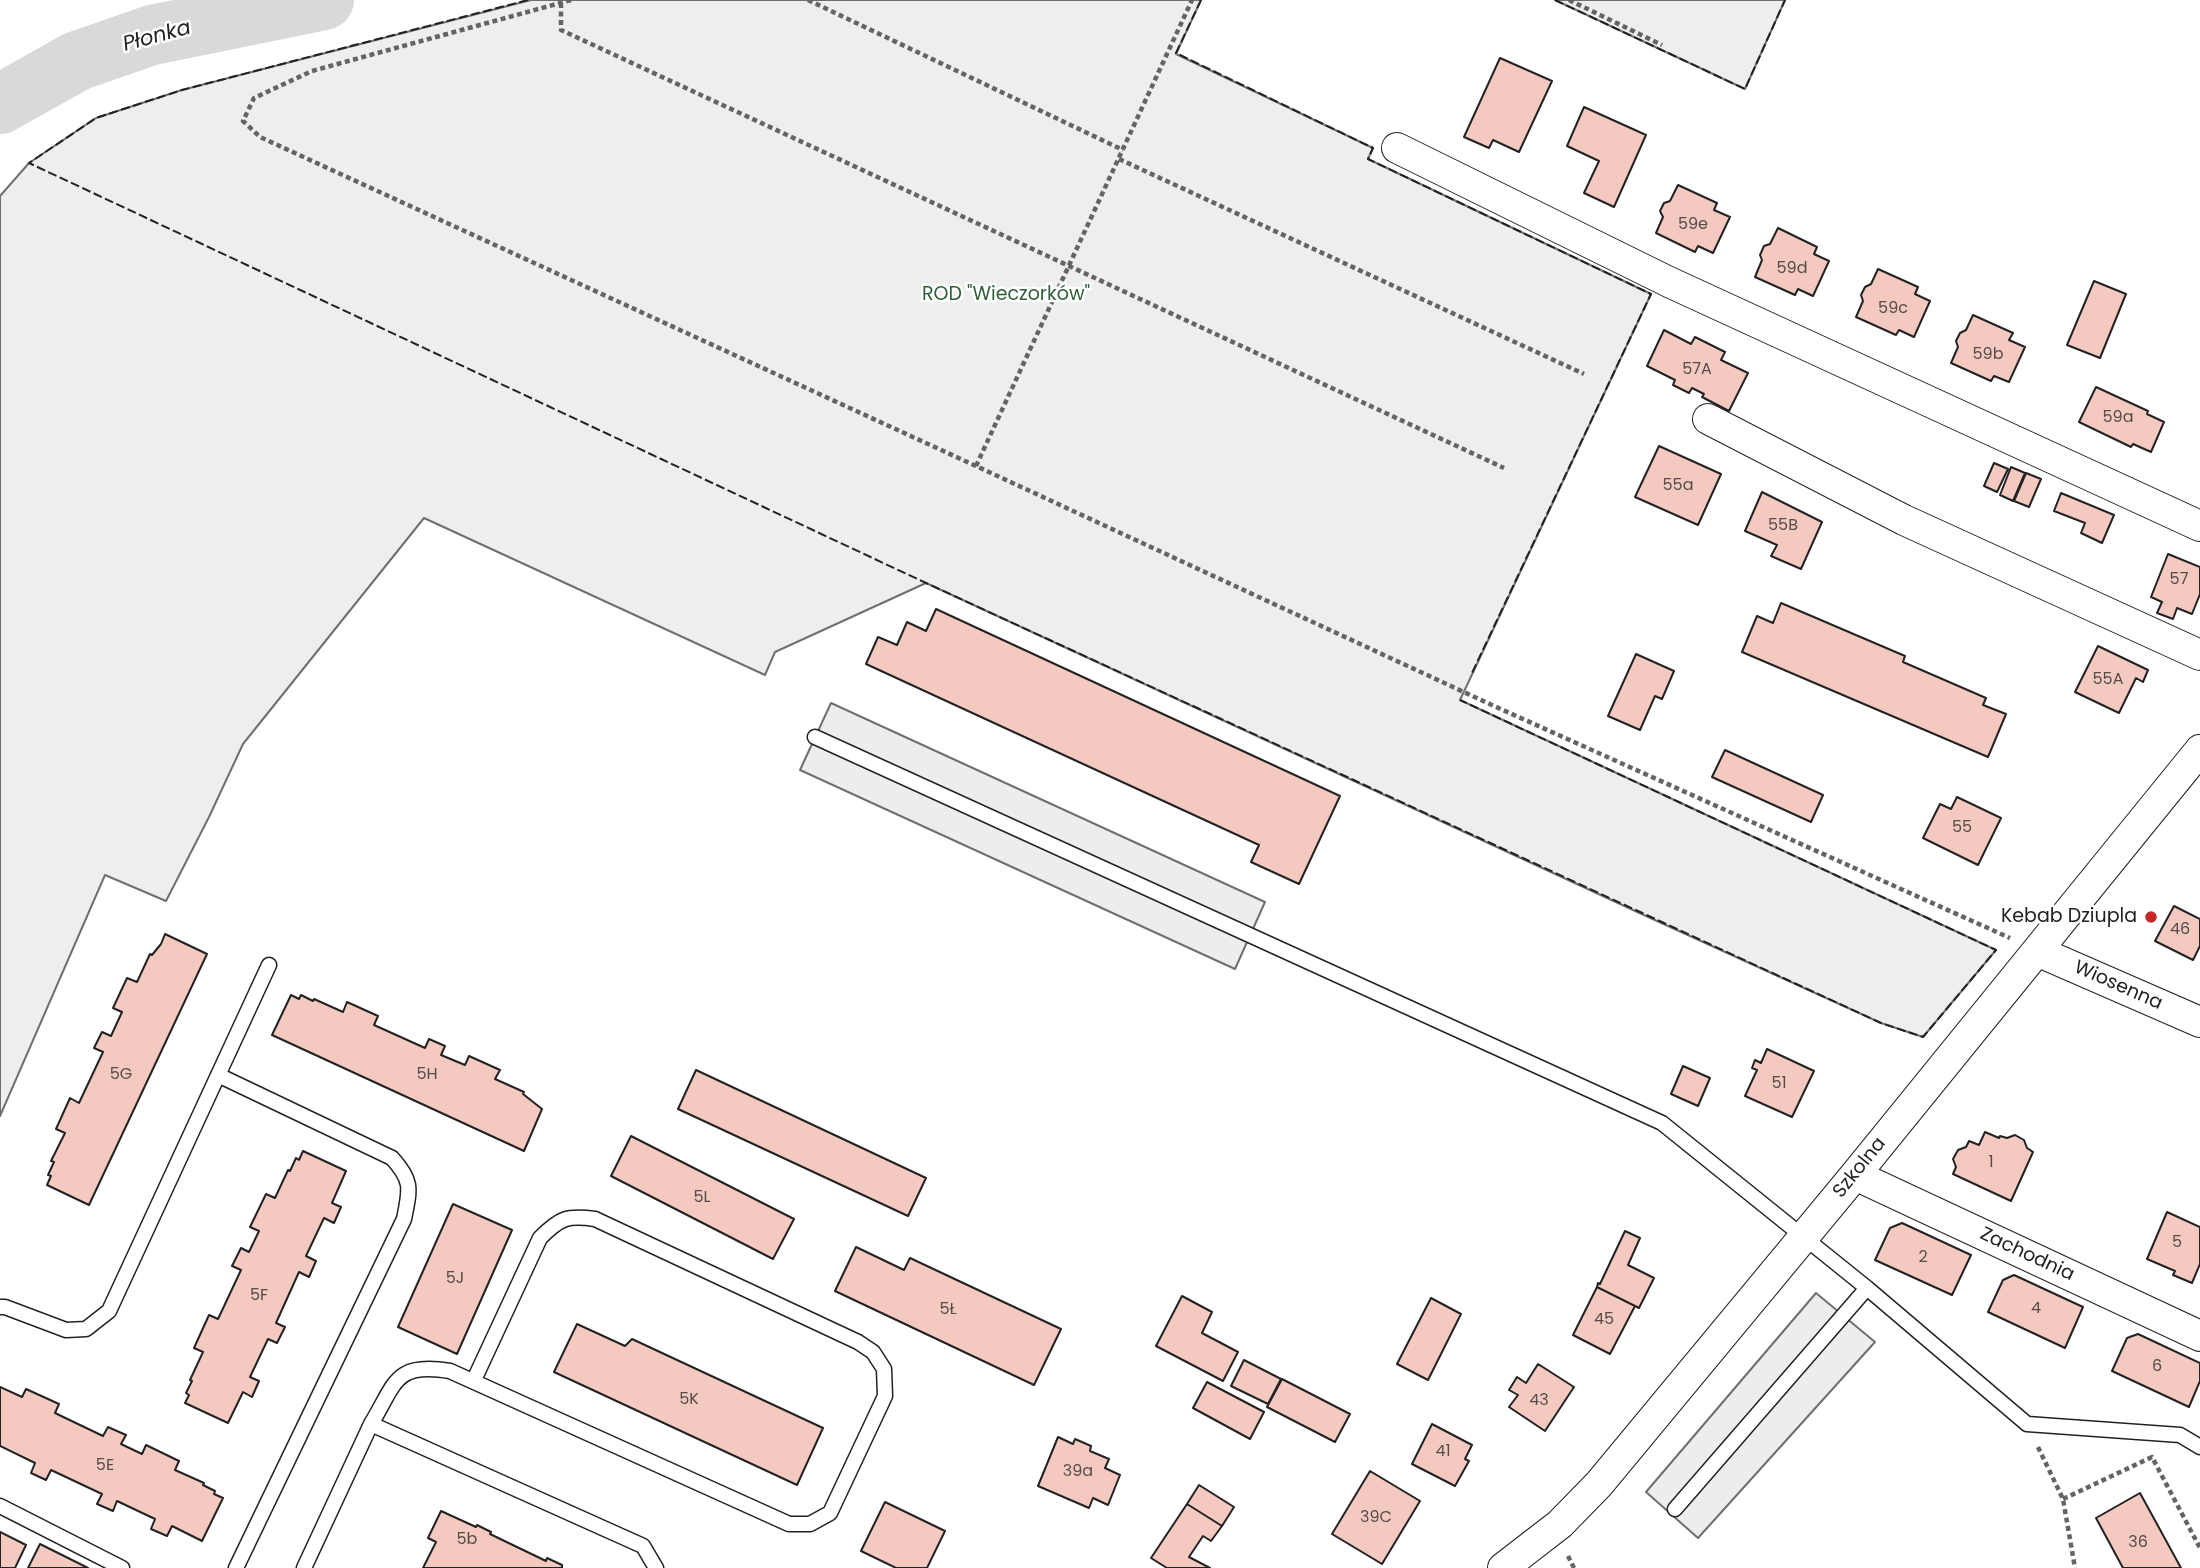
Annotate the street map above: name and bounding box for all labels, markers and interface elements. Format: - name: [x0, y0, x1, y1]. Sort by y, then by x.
- water label: Płonka: [120, 16, 194, 58]
- house number: 59e: [1678, 215, 1708, 235]
- house number: 59d: [1777, 259, 1807, 279]
- park label: ROD "Wieczorków": [922, 284, 1090, 306]
- house number: 59c: [1878, 299, 1908, 319]
- house number: 59b: [1973, 345, 2003, 365]
- house number: 57A: [1682, 360, 1712, 380]
- house number: 59a: [2103, 408, 2133, 428]
- house number: 55a: [1663, 476, 1693, 496]
- house number: 55B: [1768, 516, 1798, 536]
- house number: 57: [2170, 570, 2188, 590]
- house number: 55A: [2093, 670, 2123, 690]
- house number: 55: [1952, 818, 1972, 838]
- place label: Kebab Dziupla: [2001, 906, 2137, 928]
- marker: Kebab Dziupla: [2143, 909, 2159, 925]
- house number: 46: [2170, 920, 2190, 940]
- street label: Wiosenna: [2070, 956, 2166, 1016]
- house number: 5G: [110, 1065, 132, 1085]
- house number: 5H: [416, 1065, 438, 1085]
- house number: 51: [1771, 1074, 1787, 1094]
- street label: Szkolna: [1829, 1133, 1891, 1203]
- house number: 1: [1988, 1153, 1994, 1173]
- house number: 5L: [694, 1188, 710, 1208]
- street label: Zachodnia: [1976, 1223, 2078, 1287]
- house number: 5: [2172, 1233, 2182, 1253]
- house number: 2: [1918, 1248, 1928, 1268]
- house number: 5J: [446, 1269, 464, 1289]
- house number: 5F: [250, 1286, 268, 1306]
- house number: 4: [2031, 1299, 2041, 1319]
- house number: 5Ł: [939, 1300, 957, 1320]
- house number: 45: [1594, 1310, 1614, 1330]
- house number: 6: [2152, 1357, 2162, 1377]
- house number: 5K: [679, 1390, 699, 1410]
- house number: 43: [1529, 1391, 1549, 1411]
- house number: 41: [1435, 1442, 1451, 1462]
- house number: 5E: [96, 1456, 114, 1476]
- house number: 39a: [1063, 1462, 1093, 1482]
- house number: 39C: [1360, 1508, 1392, 1528]
- house number: 5b: [457, 1530, 477, 1550]
- house number: 36: [2128, 1533, 2148, 1553]

